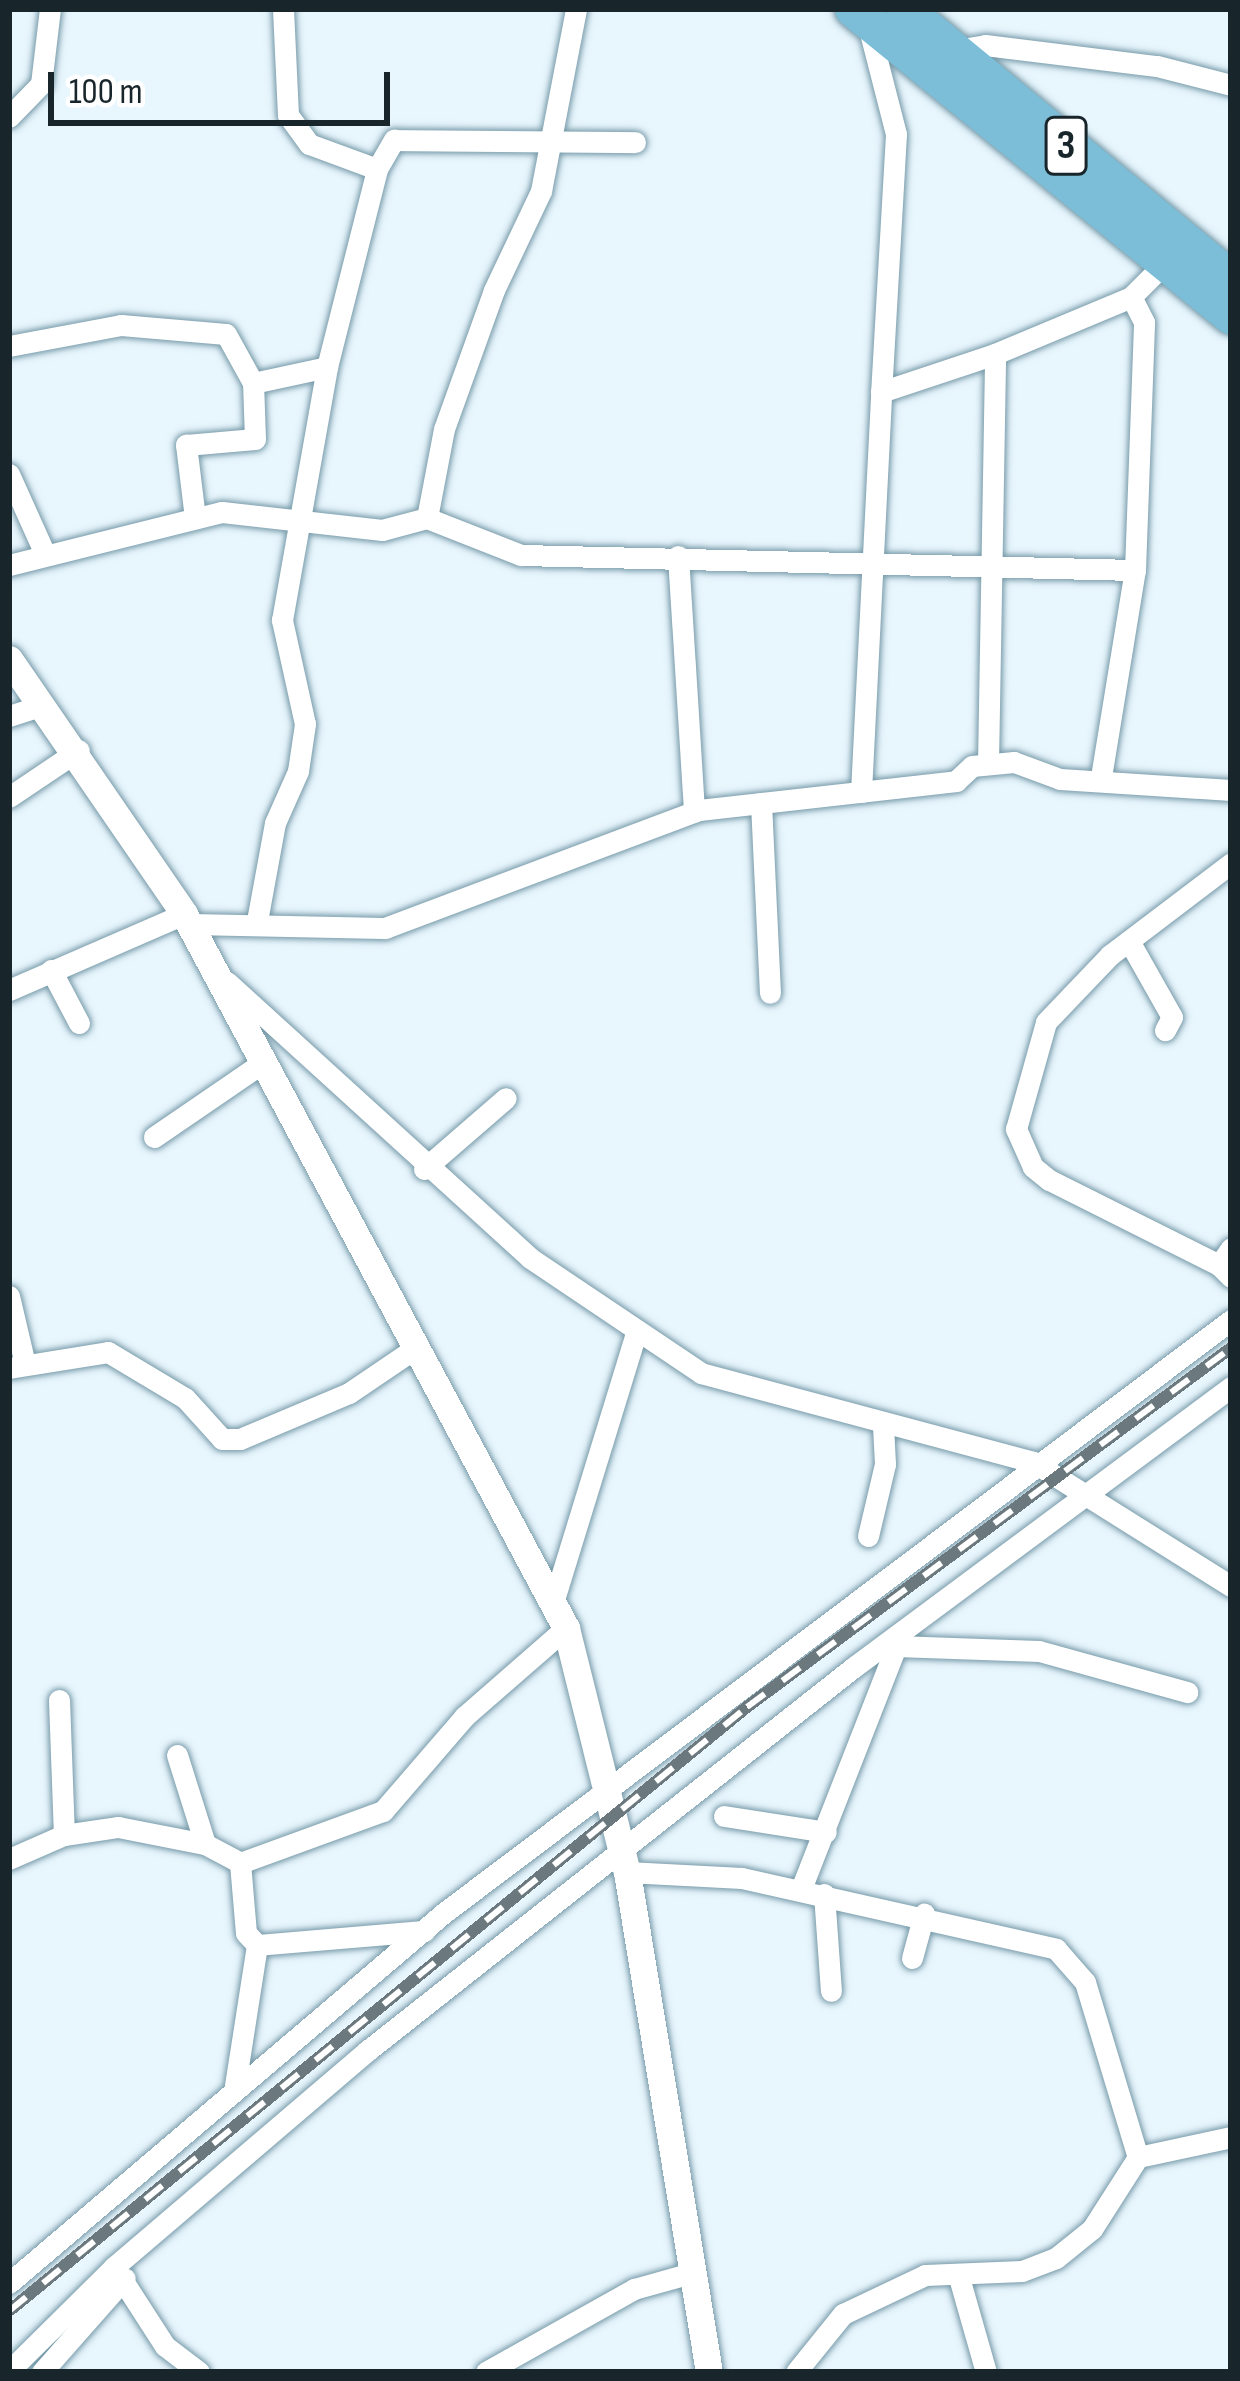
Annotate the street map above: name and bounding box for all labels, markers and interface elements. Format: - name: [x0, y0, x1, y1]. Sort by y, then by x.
- scale bar: [54, 48, 396, 122]
- text: 100 m: [69, 71, 143, 114]
- road number: 3: [1042, 110, 1090, 182]

